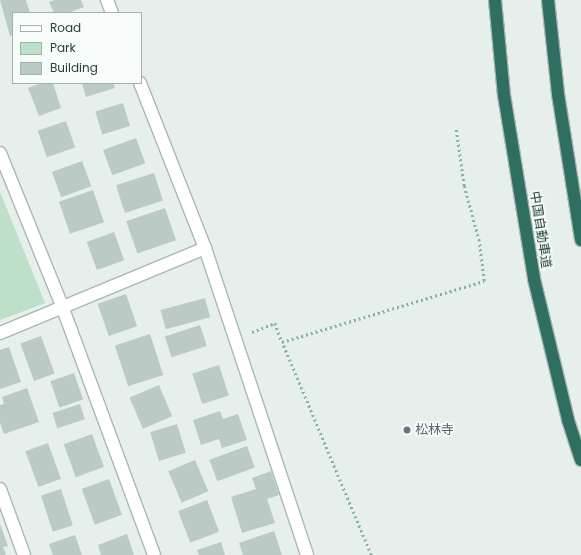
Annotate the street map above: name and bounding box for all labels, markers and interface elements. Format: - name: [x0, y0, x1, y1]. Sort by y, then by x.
- legend: [12, 12, 142, 84]
- text: Road: [50, 19, 81, 36]
- text: Park: [50, 39, 76, 56]
- text: Building: [50, 59, 98, 76]
- street label: 中国自動車道: [526, 190, 554, 270]
- place label: 松林寺: [415, 422, 454, 438]
- marker: 松林寺: [402, 425, 412, 435]

